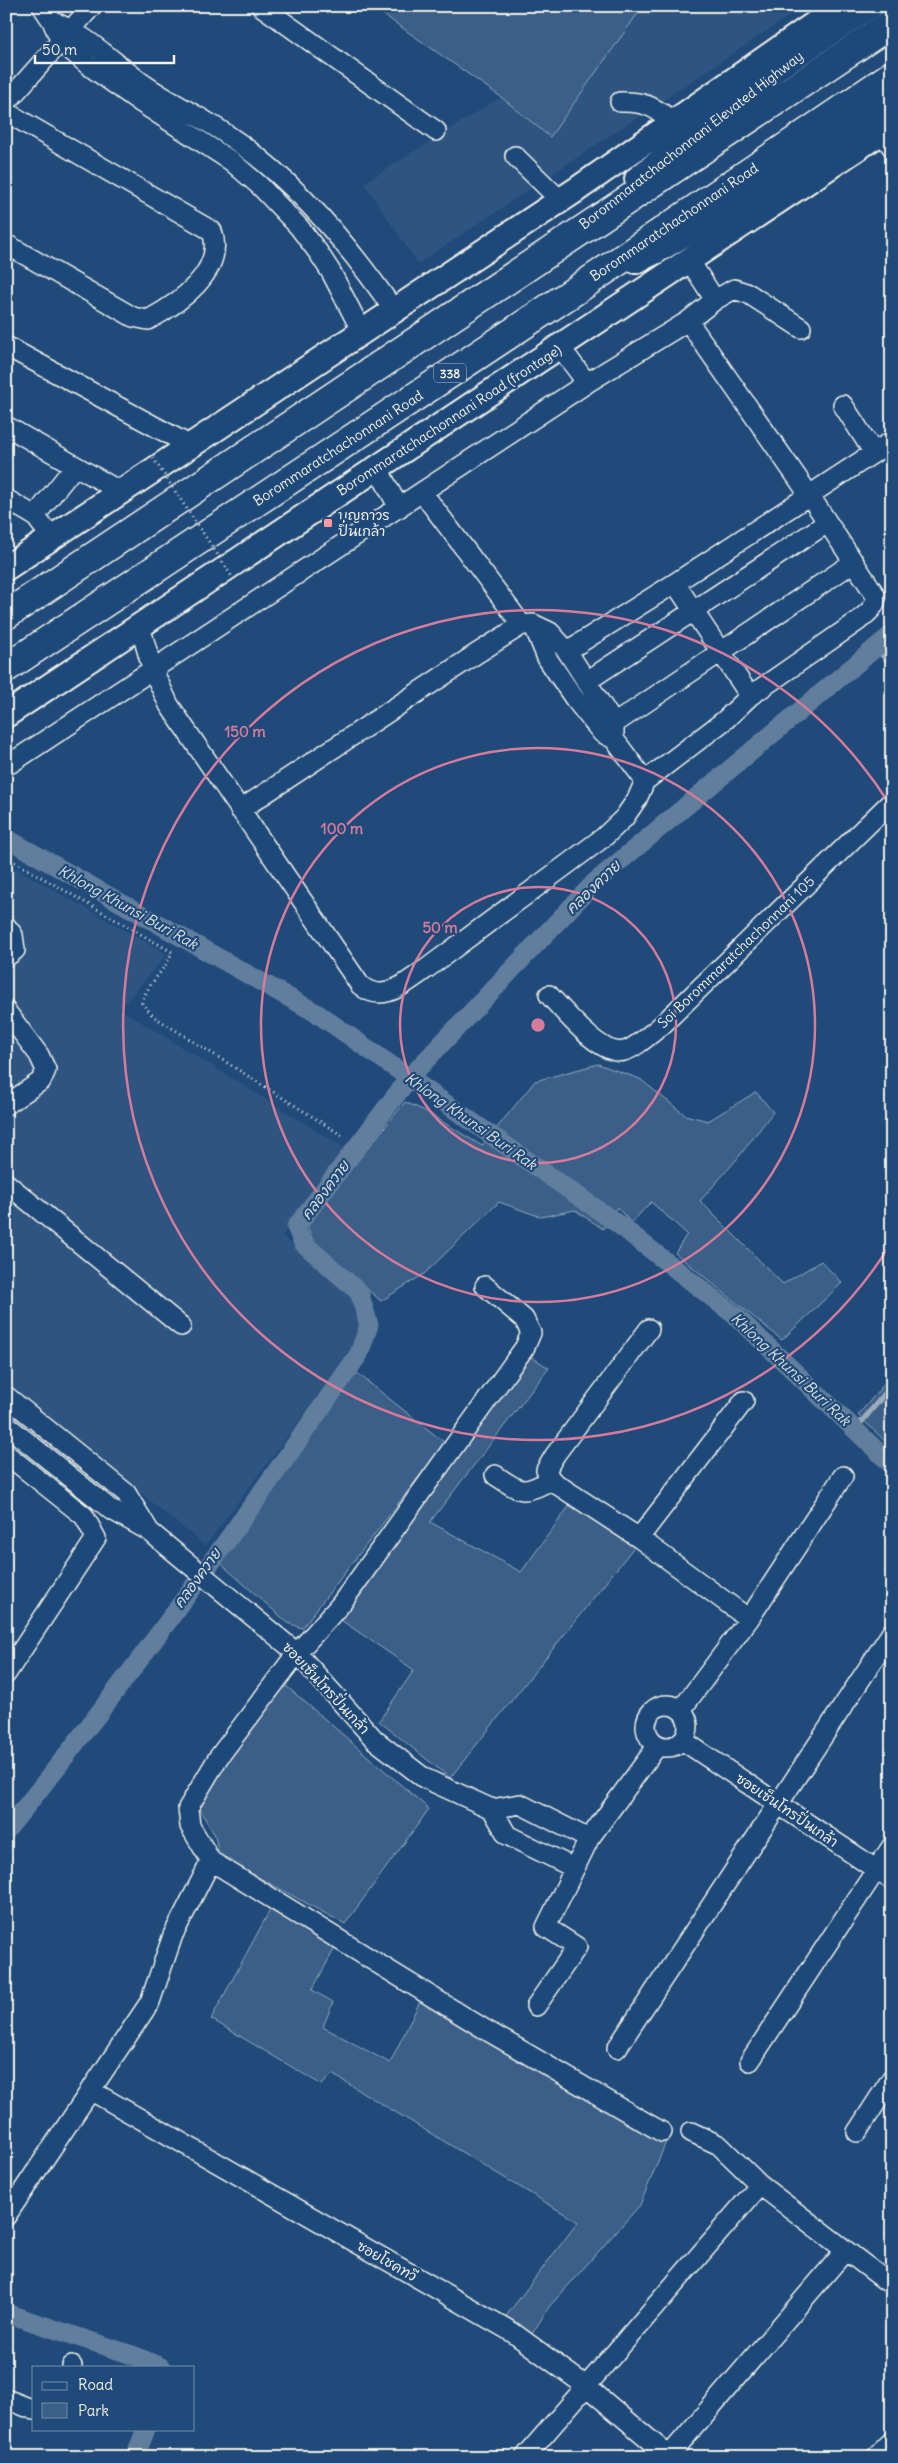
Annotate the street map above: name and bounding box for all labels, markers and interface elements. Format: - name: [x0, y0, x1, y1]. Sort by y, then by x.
- scale bar: [35, 32, 174, 64]
- text: 50 m: [42, 40, 77, 59]
- street label: Borommaratchachonnani Elevated Highway: [575, 47, 807, 233]
- street label: Borommaratchachonnani Road: [586, 159, 762, 285]
- street label: Borommaratchachonnani Road (frontage): [334, 341, 564, 499]
- road number: 338: [434, 363, 466, 382]
- street label: Borommaratchachonnani Road: [250, 387, 426, 509]
- place label: บุญถาวร ปิ่นเกล้า: [338, 506, 390, 540]
- marker: บุญถาวร ปิ่นเกล้า: [322, 517, 334, 529]
- text: 150 m: [224, 722, 266, 741]
- text: 100 m: [321, 819, 363, 838]
- water label: คลองควาย: [562, 855, 625, 918]
- water label: Khlong Khunsi Buri Rak: [55, 861, 202, 954]
- street label: Soi Borommaratchachonnani 105: [654, 872, 818, 1032]
- text: 50 m: [422, 918, 458, 937]
- centre of rings: [529, 1016, 547, 1034]
- water label: Khlong Khunsi Buri Rak: [401, 1068, 542, 1174]
- water label: คลองควาย: [297, 1156, 354, 1223]
- water label: Khlong Khunsi Buri Rak: [727, 1309, 856, 1430]
- water label: คลองควาย: [169, 1544, 226, 1611]
- street label: ซอยเซ็นโทรปิ่นเกล้า: [279, 1636, 376, 1738]
- street label: ซอยเซ็นโทรปิ่นเกล้า: [732, 1766, 843, 1851]
- street label: ซอยโชคทวี: [354, 2237, 421, 2286]
- legend: [32, 2366, 195, 2430]
- text: Road: [78, 2375, 113, 2394]
- text: Park: [78, 2401, 109, 2420]

